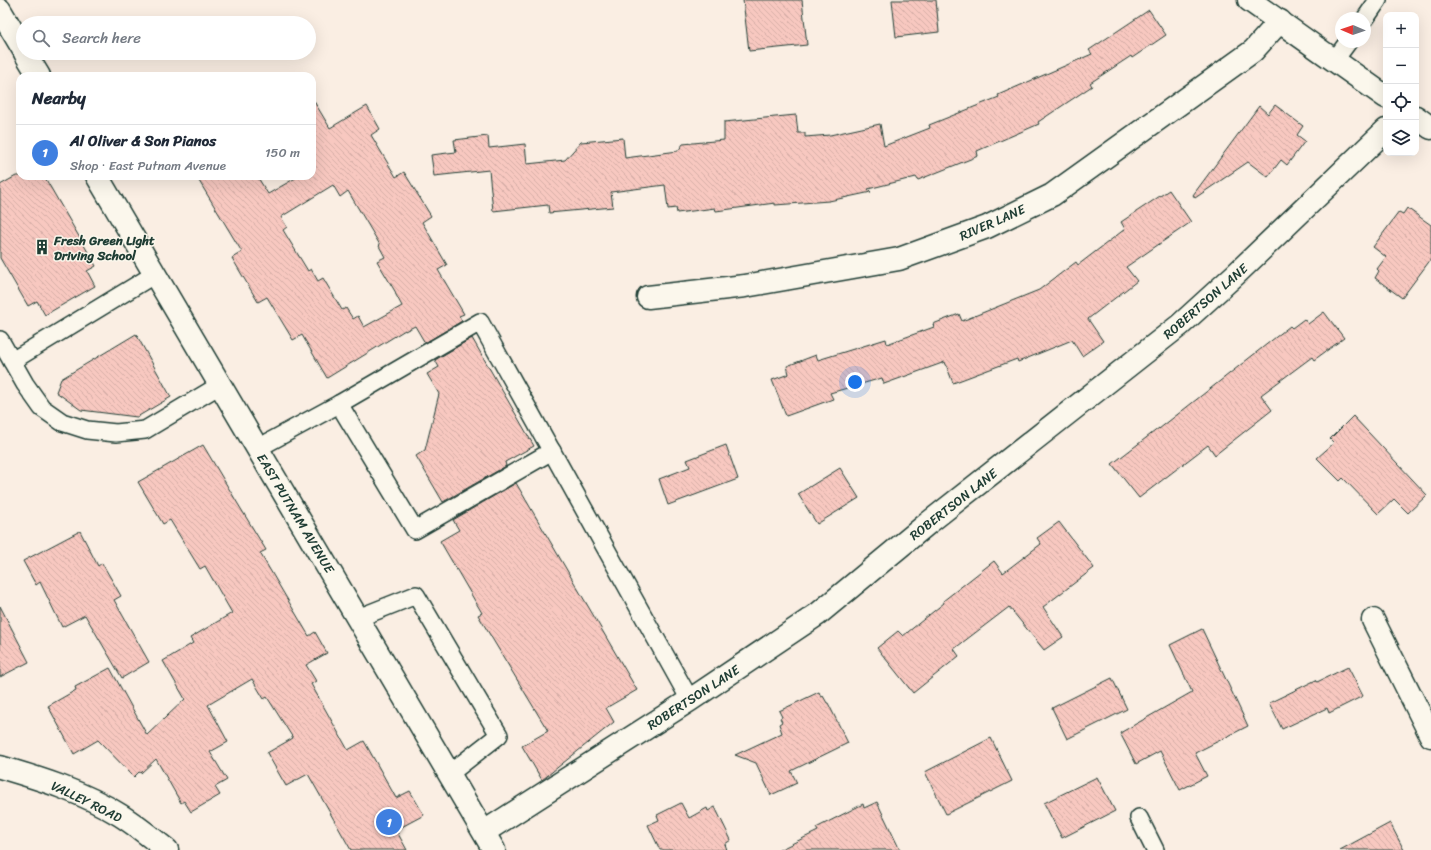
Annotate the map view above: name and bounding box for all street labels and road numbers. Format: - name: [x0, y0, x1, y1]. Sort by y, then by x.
- street label: RIVER LANE: [956, 197, 1030, 247]
- street label: ROBERTSON LANE: [1157, 257, 1254, 345]
- street label: EAST PUTNAM AVENUE: [250, 449, 341, 579]
- street label: ROBERTSON LANE: [904, 462, 1003, 546]
- street label: ROBERTSON LANE: [642, 658, 745, 736]
- street label: VALLEY ROAD: [47, 774, 127, 829]

